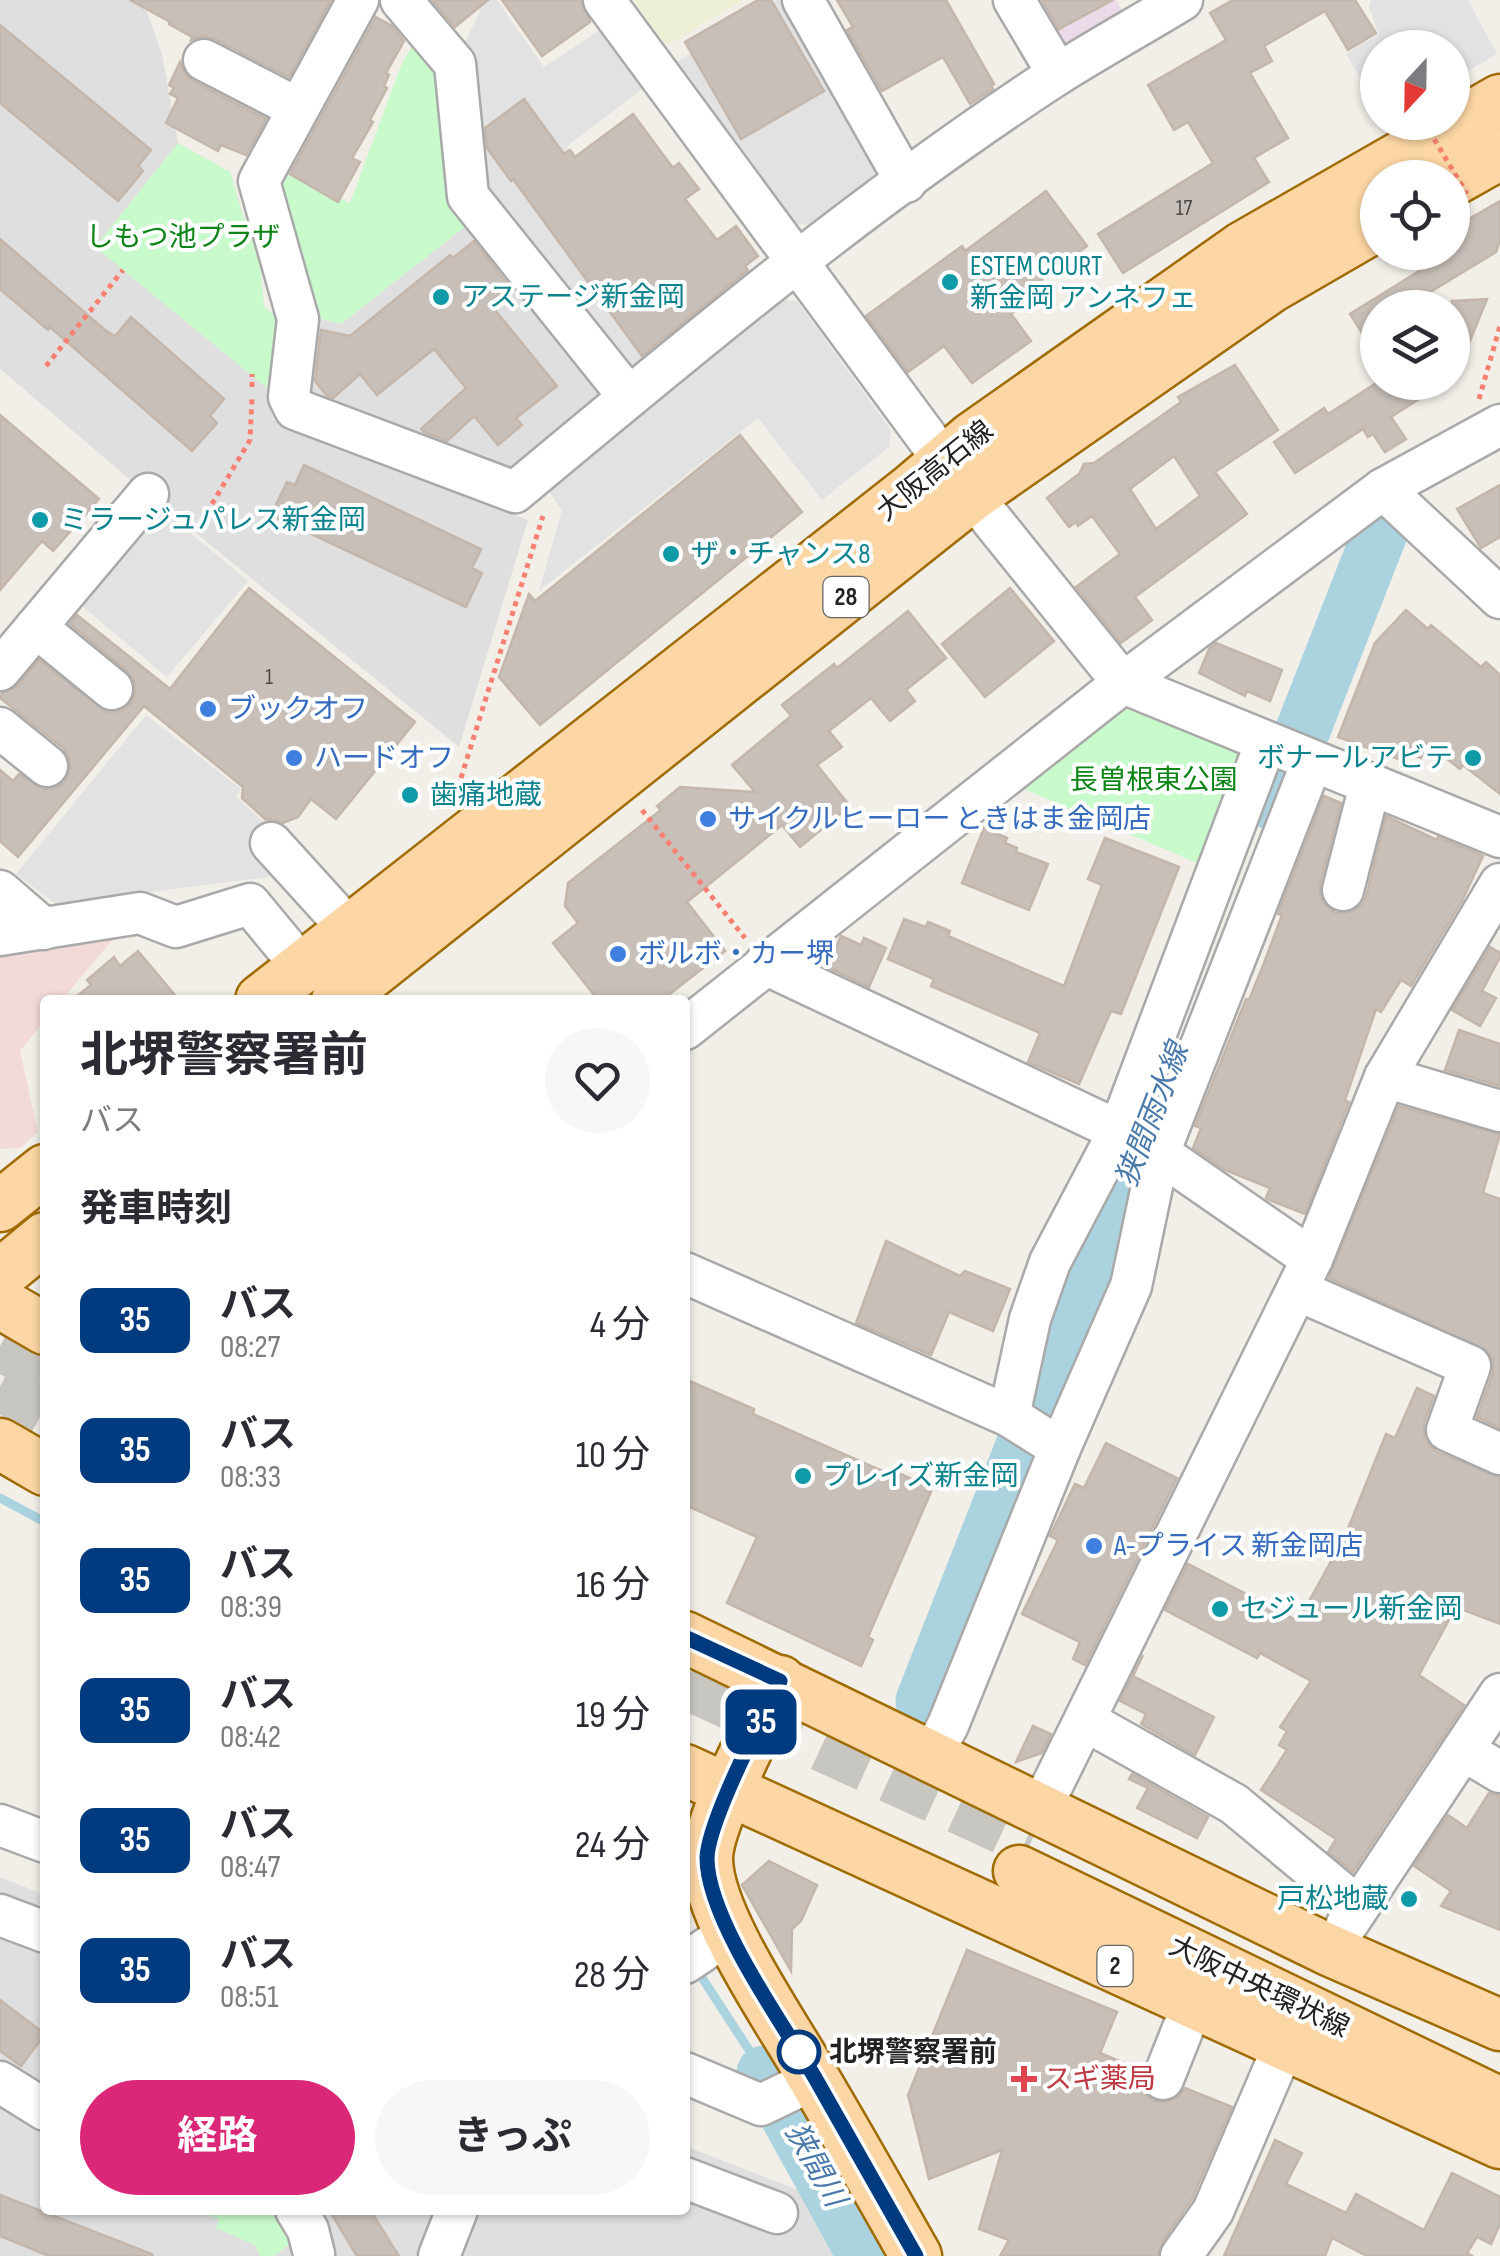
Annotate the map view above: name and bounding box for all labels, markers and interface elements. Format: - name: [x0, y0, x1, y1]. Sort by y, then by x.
- north arrow: [1360, 30, 1470, 140]
- map controls: [1360, 30, 1470, 400]
- button: locate: [1360, 160, 1470, 270]
- house number: 17: [1176, 195, 1192, 222]
- park label: しもつ池プラザ: [86, 221, 280, 254]
- place label: ESTEM COURT 新金岡 アンネフェ: [970, 250, 1197, 315]
- marker: ESTEM COURT 新金岡 アンネフェ: [939, 271, 961, 293]
- place label: アステージ新金岡: [461, 281, 684, 314]
- marker: アステージ新金岡: [430, 286, 452, 308]
- button: layers: [1360, 290, 1470, 400]
- street label: 大阪高石線: [870, 414, 1000, 528]
- place label: ミラージュパレス新金岡: [60, 504, 365, 537]
- marker: ミラージュパレス新金岡: [29, 509, 51, 531]
- place label: ザ・チャンス8: [691, 538, 870, 571]
- marker: ザ・チャンス8: [660, 543, 682, 565]
- road number: 28: [824, 577, 868, 617]
- house number: 1: [265, 664, 273, 691]
- place label: ブックオフ: [228, 693, 368, 726]
- marker: ブックオフ: [197, 698, 219, 720]
- place label: ハードオフ: [314, 742, 454, 775]
- place label: ボナールアビテ: [1257, 742, 1453, 775]
- marker: ハードオフ: [283, 747, 305, 769]
- marker: ボナールアビテ: [1462, 747, 1484, 769]
- park label: 長曽根東公園: [1070, 764, 1238, 797]
- place label: 歯痛地蔵: [430, 779, 542, 812]
- marker: 歯痛地蔵: [399, 784, 421, 806]
- place label: サイクルヒーロー ときはま金岡店: [728, 803, 1151, 836]
- marker: サイクルヒーロー ときはま金岡店: [697, 808, 719, 830]
- place label: ボルボ・カー堺: [638, 938, 834, 971]
- marker: ボルボ・カー堺: [607, 943, 629, 965]
- text: 北堺警察署前: [80, 1028, 368, 1085]
- button: heart: [545, 1028, 650, 1133]
- water label: 狭間雨水線: [1109, 1035, 1198, 1191]
- text: バス: [80, 1102, 144, 1141]
- text: 発車時刻: [80, 1187, 232, 1232]
- text: バス: [220, 1283, 296, 1328]
- text: 35: [119, 1299, 151, 1342]
- text: 4 分: [590, 1303, 650, 1348]
- text: 08:27: [220, 1328, 280, 1367]
- text: バス: [220, 1413, 296, 1458]
- text: 35: [119, 1429, 151, 1472]
- text: 10 分: [576, 1433, 650, 1478]
- text: 08:33: [220, 1458, 281, 1497]
- place label: プレイズ新金岡: [823, 1460, 1018, 1493]
- marker: プレイズ新金岡: [792, 1465, 814, 1487]
- place label: A-プライス 新金岡店: [1113, 1530, 1363, 1563]
- marker: A-プライス 新金岡店: [1083, 1535, 1105, 1557]
- text: バス: [220, 1543, 296, 1588]
- text: 35: [119, 1559, 151, 1602]
- text: 16 分: [576, 1563, 650, 1608]
- text: 08:39: [220, 1588, 282, 1627]
- place label: セジュール新金岡: [1240, 1593, 1462, 1626]
- marker: セジュール新金岡: [1209, 1598, 1231, 1620]
- text: バス: [220, 1673, 296, 1718]
- text: 35: [119, 1689, 151, 1732]
- line badge: 35: [716, 1690, 806, 1754]
- text: 19 分: [576, 1693, 650, 1738]
- text: 35: [745, 1701, 777, 1744]
- text: 08:42: [220, 1718, 281, 1757]
- text: バス: [220, 1803, 296, 1848]
- text: 35: [119, 1819, 151, 1862]
- text: 24 分: [575, 1823, 650, 1868]
- text: 08:47: [220, 1848, 280, 1887]
- place label: 戸松地蔵: [1277, 1883, 1389, 1916]
- marker: 戸松地蔵: [1398, 1888, 1420, 1910]
- street label: 大阪中央環状線: [1164, 1929, 1354, 2045]
- text: バス: [220, 1933, 296, 1978]
- road number: 2: [1098, 1946, 1132, 1986]
- text: 35: [119, 1949, 151, 1992]
- text: 28 分: [574, 1953, 650, 1998]
- text: 08:51: [220, 1978, 278, 2017]
- marker: 北堺警察署前: [778, 2031, 820, 2073]
- place label: 北堺警察署前: [829, 2036, 997, 2069]
- place label: スギ薬局: [1044, 2063, 1156, 2096]
- marker: スギ薬局: [1013, 2068, 1035, 2090]
- button: 経路: [80, 2080, 355, 2195]
- button: きっぷ: [375, 2080, 650, 2195]
- water label: 狭間川: [777, 2117, 854, 2216]

